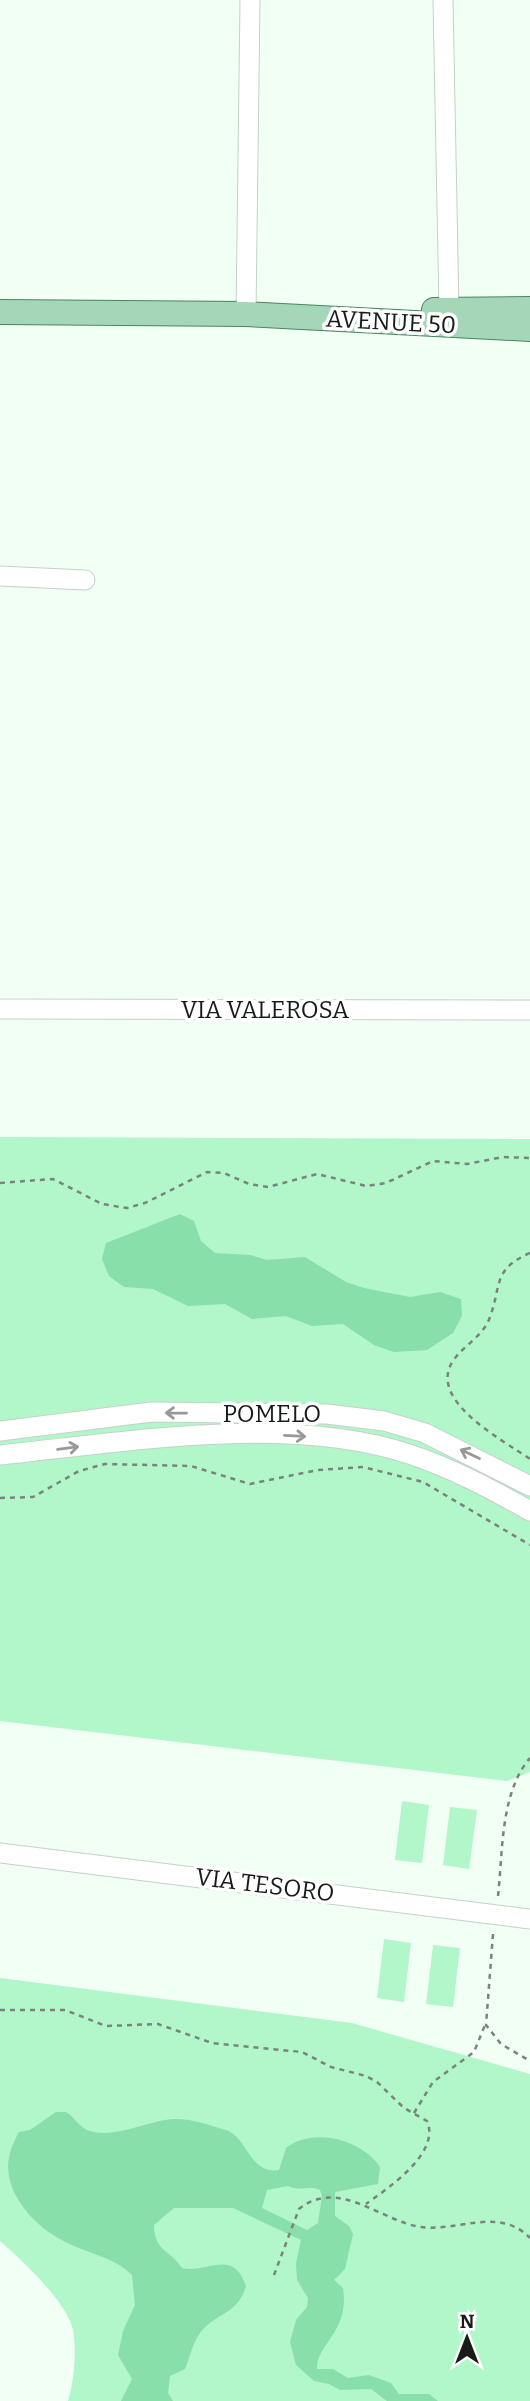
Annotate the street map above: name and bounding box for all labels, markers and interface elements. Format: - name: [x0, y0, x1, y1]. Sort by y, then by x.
- street label: AVENUE 50: [325, 305, 457, 339]
- street label: VIA VALEROSA: [181, 996, 349, 1024]
- street label: POMELO: [223, 1400, 321, 1428]
- one-way arrow: [164, 1406, 187, 1419]
- one-way arrow: [283, 1430, 306, 1443]
- one-way arrow: [56, 1441, 79, 1454]
- one-way arrow: [460, 1447, 481, 1460]
- street label: VIA TESORO: [194, 1863, 336, 1907]
- north arrow: [432, 2303, 502, 2373]
- text: N: [460, 2310, 475, 2333]

